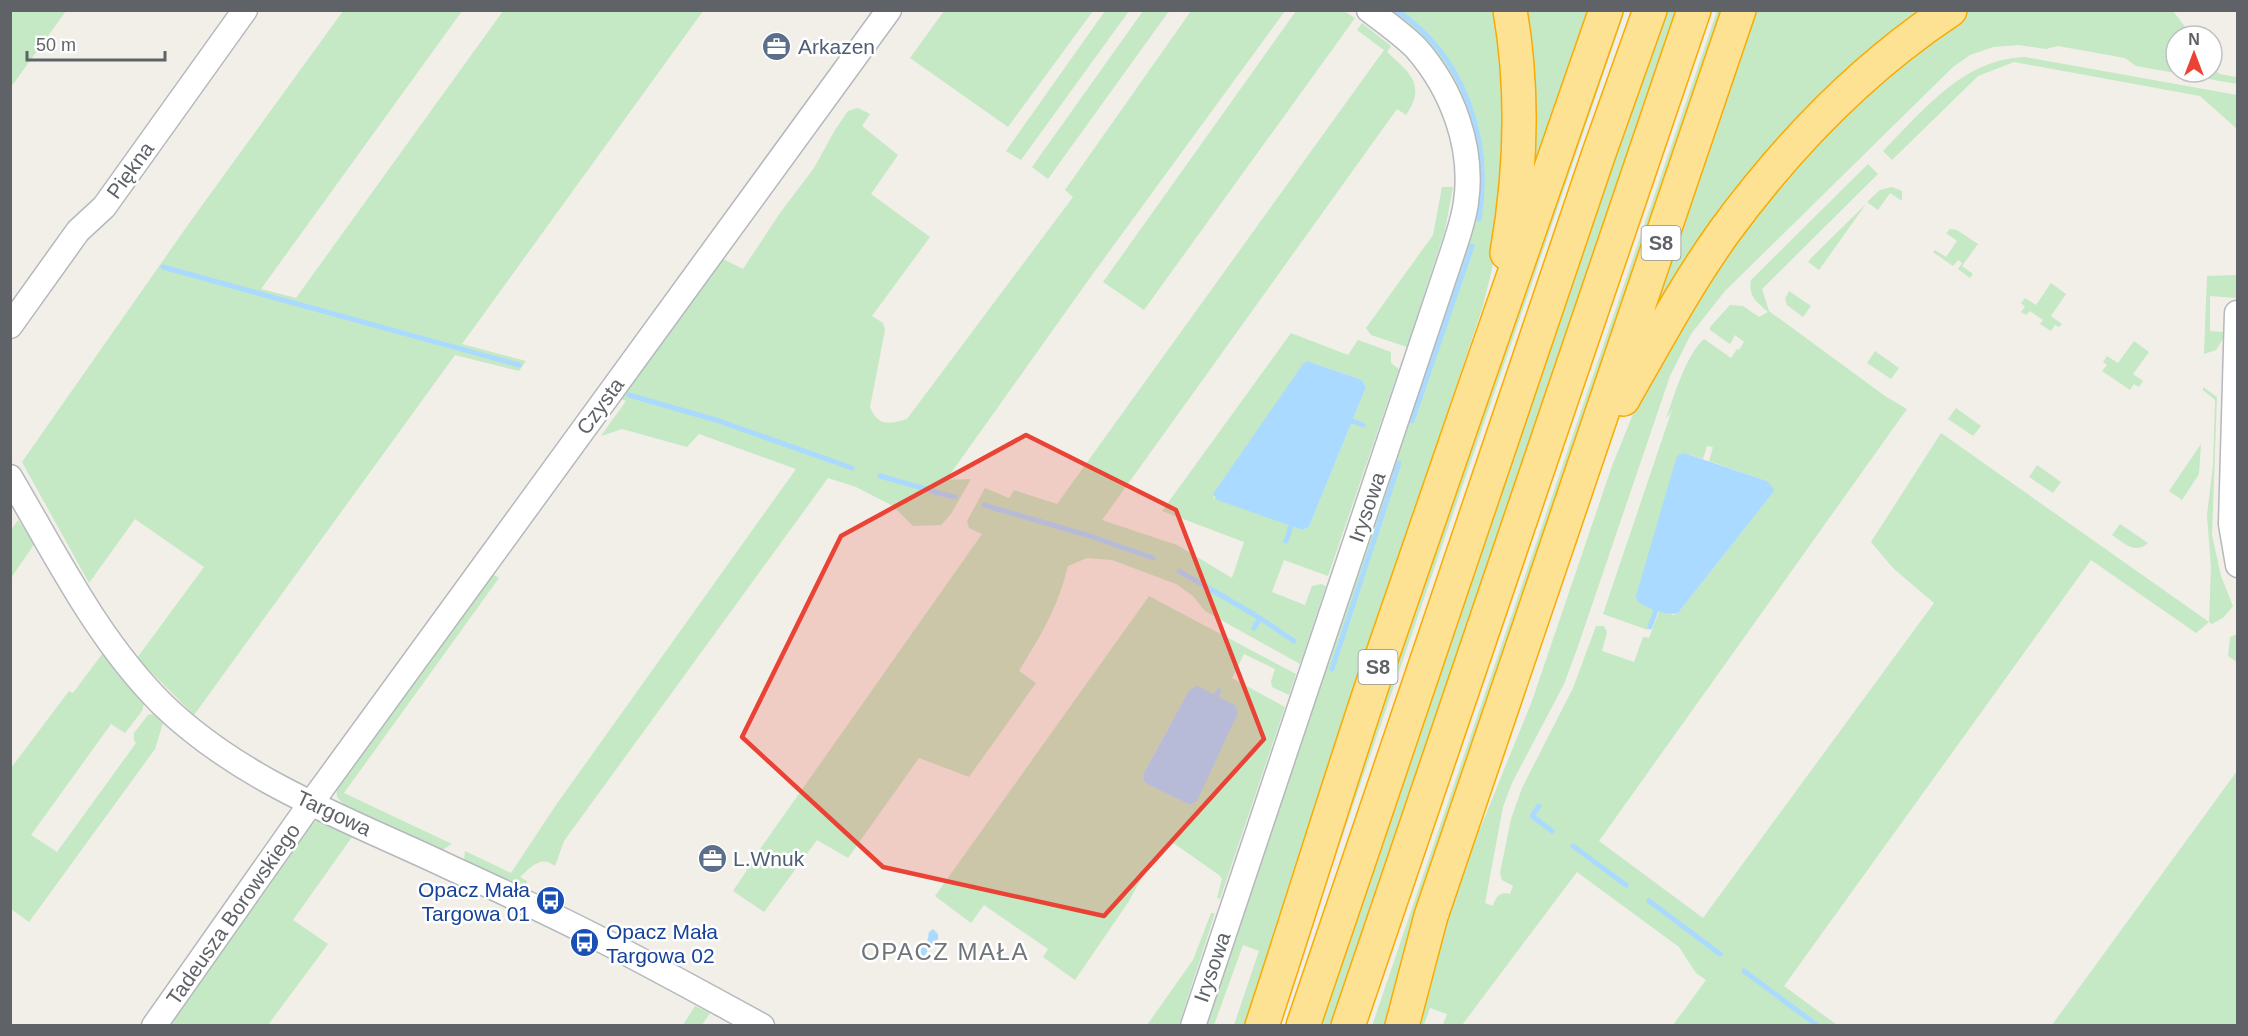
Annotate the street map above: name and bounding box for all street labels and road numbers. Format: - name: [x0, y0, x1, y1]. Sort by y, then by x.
- street label: Piękna: [102, 137, 158, 203]
- road number: S8: [1642, 226, 1680, 260]
- street label: Czysta: [572, 373, 628, 439]
- street label: Irysowa: [1344, 469, 1390, 545]
- road number: S8: [1358, 650, 1398, 684]
- street label: Targowa: [293, 786, 375, 840]
- street label: Tadeusza Borowskiego: [162, 819, 304, 1009]
- street label: Irysowa: [1189, 929, 1235, 1005]

